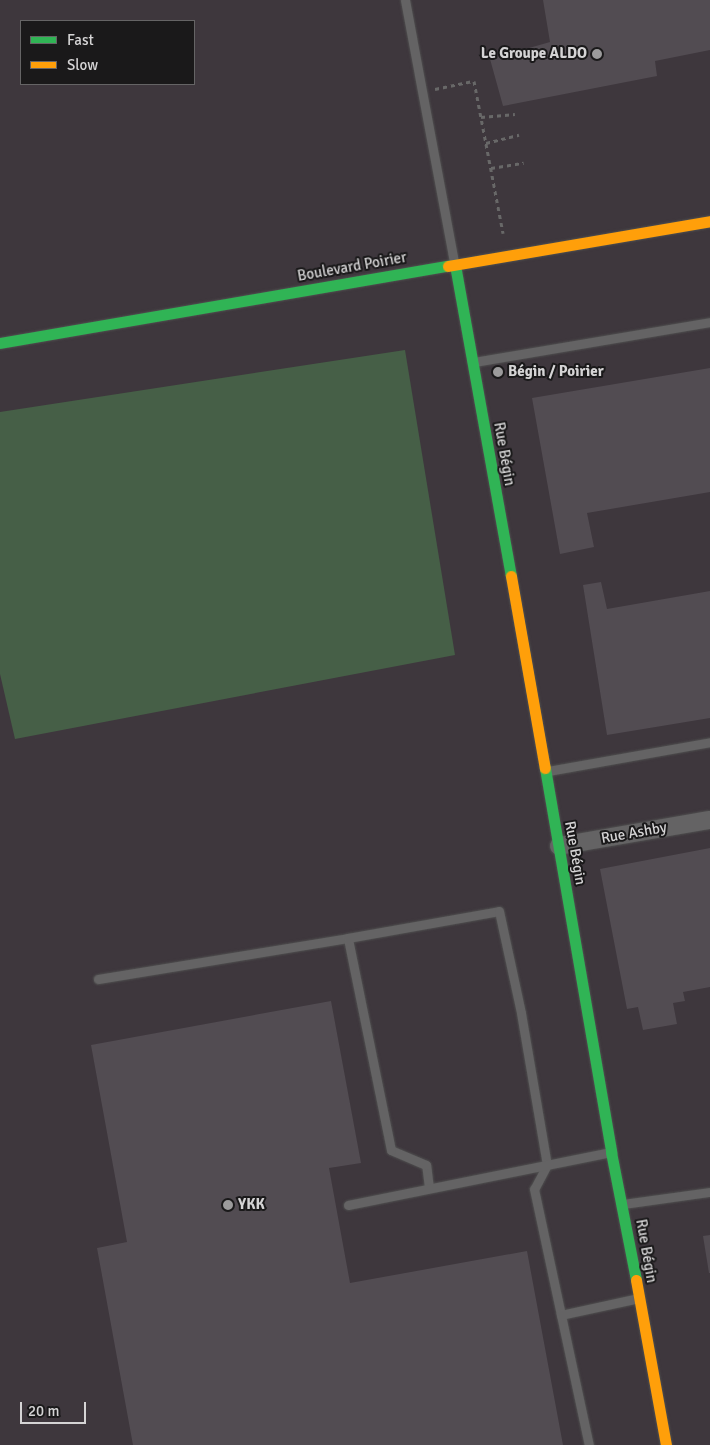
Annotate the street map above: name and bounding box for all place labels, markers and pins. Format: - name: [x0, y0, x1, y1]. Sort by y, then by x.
- place label: Le Groupe ALDO: [481, 45, 587, 63]
- marker: Le Groupe ALDO: [591, 48, 603, 60]
- place label: Bégin / Poirier: [508, 363, 604, 381]
- marker: Bégin / Poirier: [492, 366, 504, 378]
- place label: YKK: [238, 1196, 265, 1214]
- marker: YKK: [222, 1199, 234, 1211]

